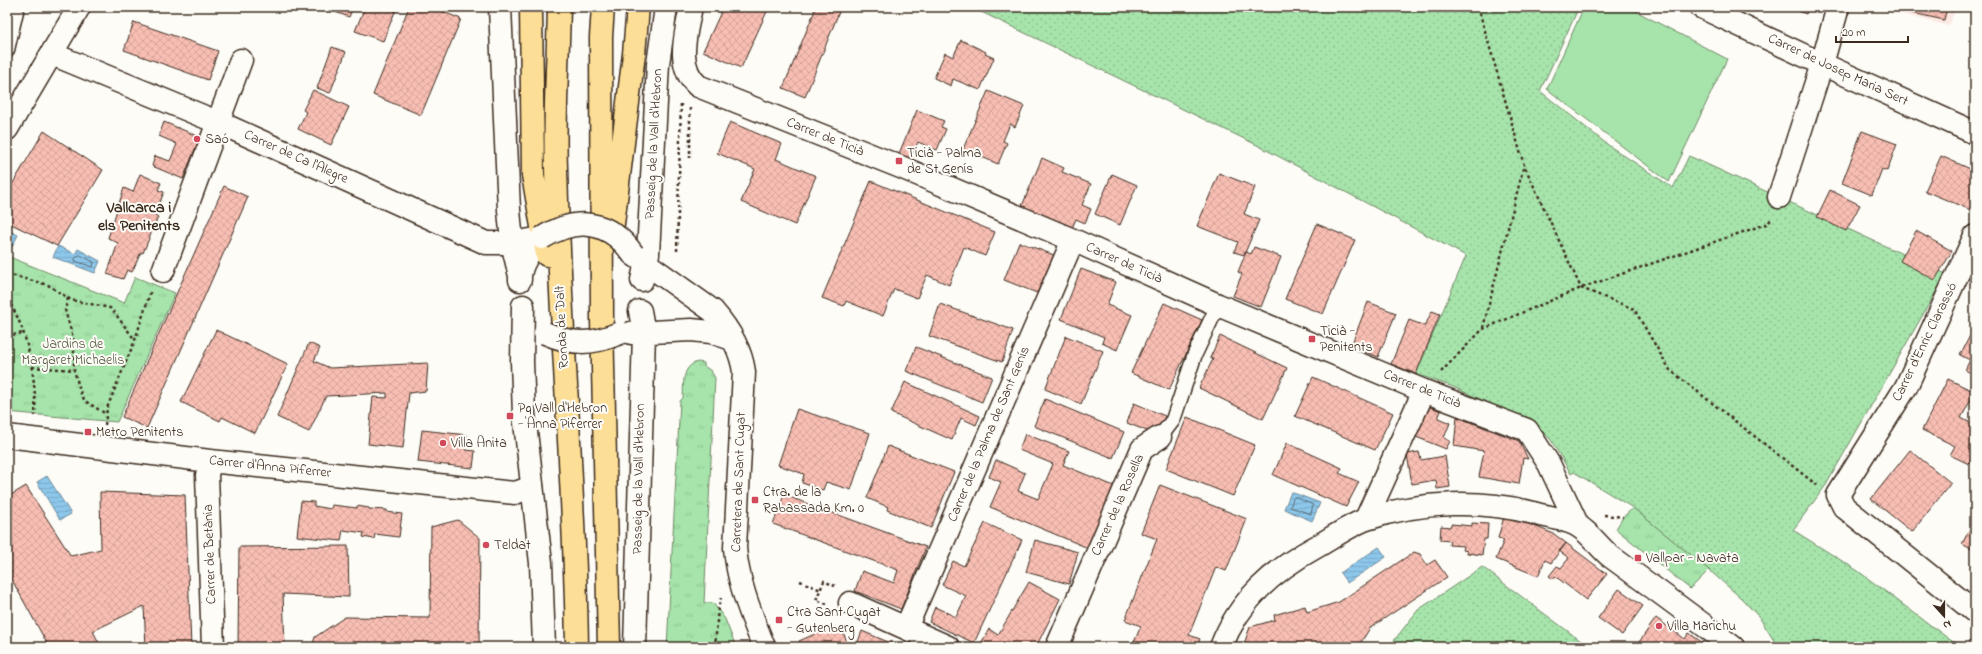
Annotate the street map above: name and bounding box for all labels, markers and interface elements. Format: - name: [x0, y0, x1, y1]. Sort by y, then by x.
- scale bar: [1836, 18, 1908, 44]
- text: 20 m: [1842, 24, 1865, 42]
- street label: Carrer de Josep Maria Sert: [1764, 28, 1912, 112]
- street label: Passeig de la Vall d'Hebron: [640, 68, 669, 220]
- street label: Carrer de Ticià: [783, 112, 867, 162]
- street label: Carrer de Ca l'Alegre: [240, 125, 352, 191]
- place label: Saó: [205, 129, 229, 150]
- marker: Saó: [192, 134, 202, 144]
- place label: Ticià - Palma de St Genís: [907, 143, 981, 180]
- marker: Ticià - Palma de St Genís: [894, 156, 904, 166]
- district label: Vallcarca i els Penitents: [98, 196, 180, 238]
- street label: Carrer de Ticià: [1082, 237, 1166, 289]
- street label: Carrer d'Enric Clarassó: [1887, 279, 1963, 405]
- street label: Ronda de Dalt: [549, 285, 575, 369]
- place label: Ticià - Penitents: [1320, 321, 1373, 358]
- park label: Jardins de Margaret Michaelis: [22, 334, 124, 372]
- marker: Ticià - Penitents: [1307, 334, 1317, 344]
- street label: Carrer de la Palma de Sant Genís: [942, 343, 1036, 525]
- street label: Carrer de Ticià: [1380, 364, 1464, 414]
- place label: Pg Vall d'Hebron - Anna Piferrer: [518, 398, 607, 435]
- street label: Passeig de la Vall d'Hebron: [627, 403, 652, 555]
- marker: Pg Vall d'Hebron - Anna Piferrer: [505, 411, 515, 421]
- street label: Carretera de Sant Cugat: [726, 411, 753, 552]
- place label: Metro Penitents: [96, 422, 183, 443]
- marker: Metro Penitents: [83, 427, 93, 437]
- place label: Villa Anita: [450, 433, 507, 454]
- marker: Villa Anita: [438, 438, 448, 448]
- street label: Carrer d'Anna Piferrer: [208, 450, 333, 484]
- street label: Carrer de la Rosella: [1086, 451, 1150, 559]
- place label: Ctra. de la Rabassada Km. 0: [763, 482, 864, 519]
- marker: Ctra. de la Rabassada Km. 0: [750, 495, 760, 505]
- street label: Carrer de Betània: [198, 504, 222, 604]
- place label: Teldat: [494, 535, 531, 556]
- marker: Teldat: [481, 540, 491, 550]
- place label: Vallpar - Navata: [1645, 548, 1739, 569]
- marker: Vallpar - Navata: [1633, 553, 1643, 563]
- north arrow: [1924, 596, 1964, 636]
- place label: Ctra Sant Cugat - Gutenberg: [787, 602, 881, 640]
- marker: Ctra Sant Cugat - Gutenberg: [774, 615, 784, 625]
- place label: Villa Marichu: [1666, 616, 1736, 637]
- text: N: [1941, 616, 1954, 633]
- marker: Villa Marichu: [1654, 621, 1664, 631]

